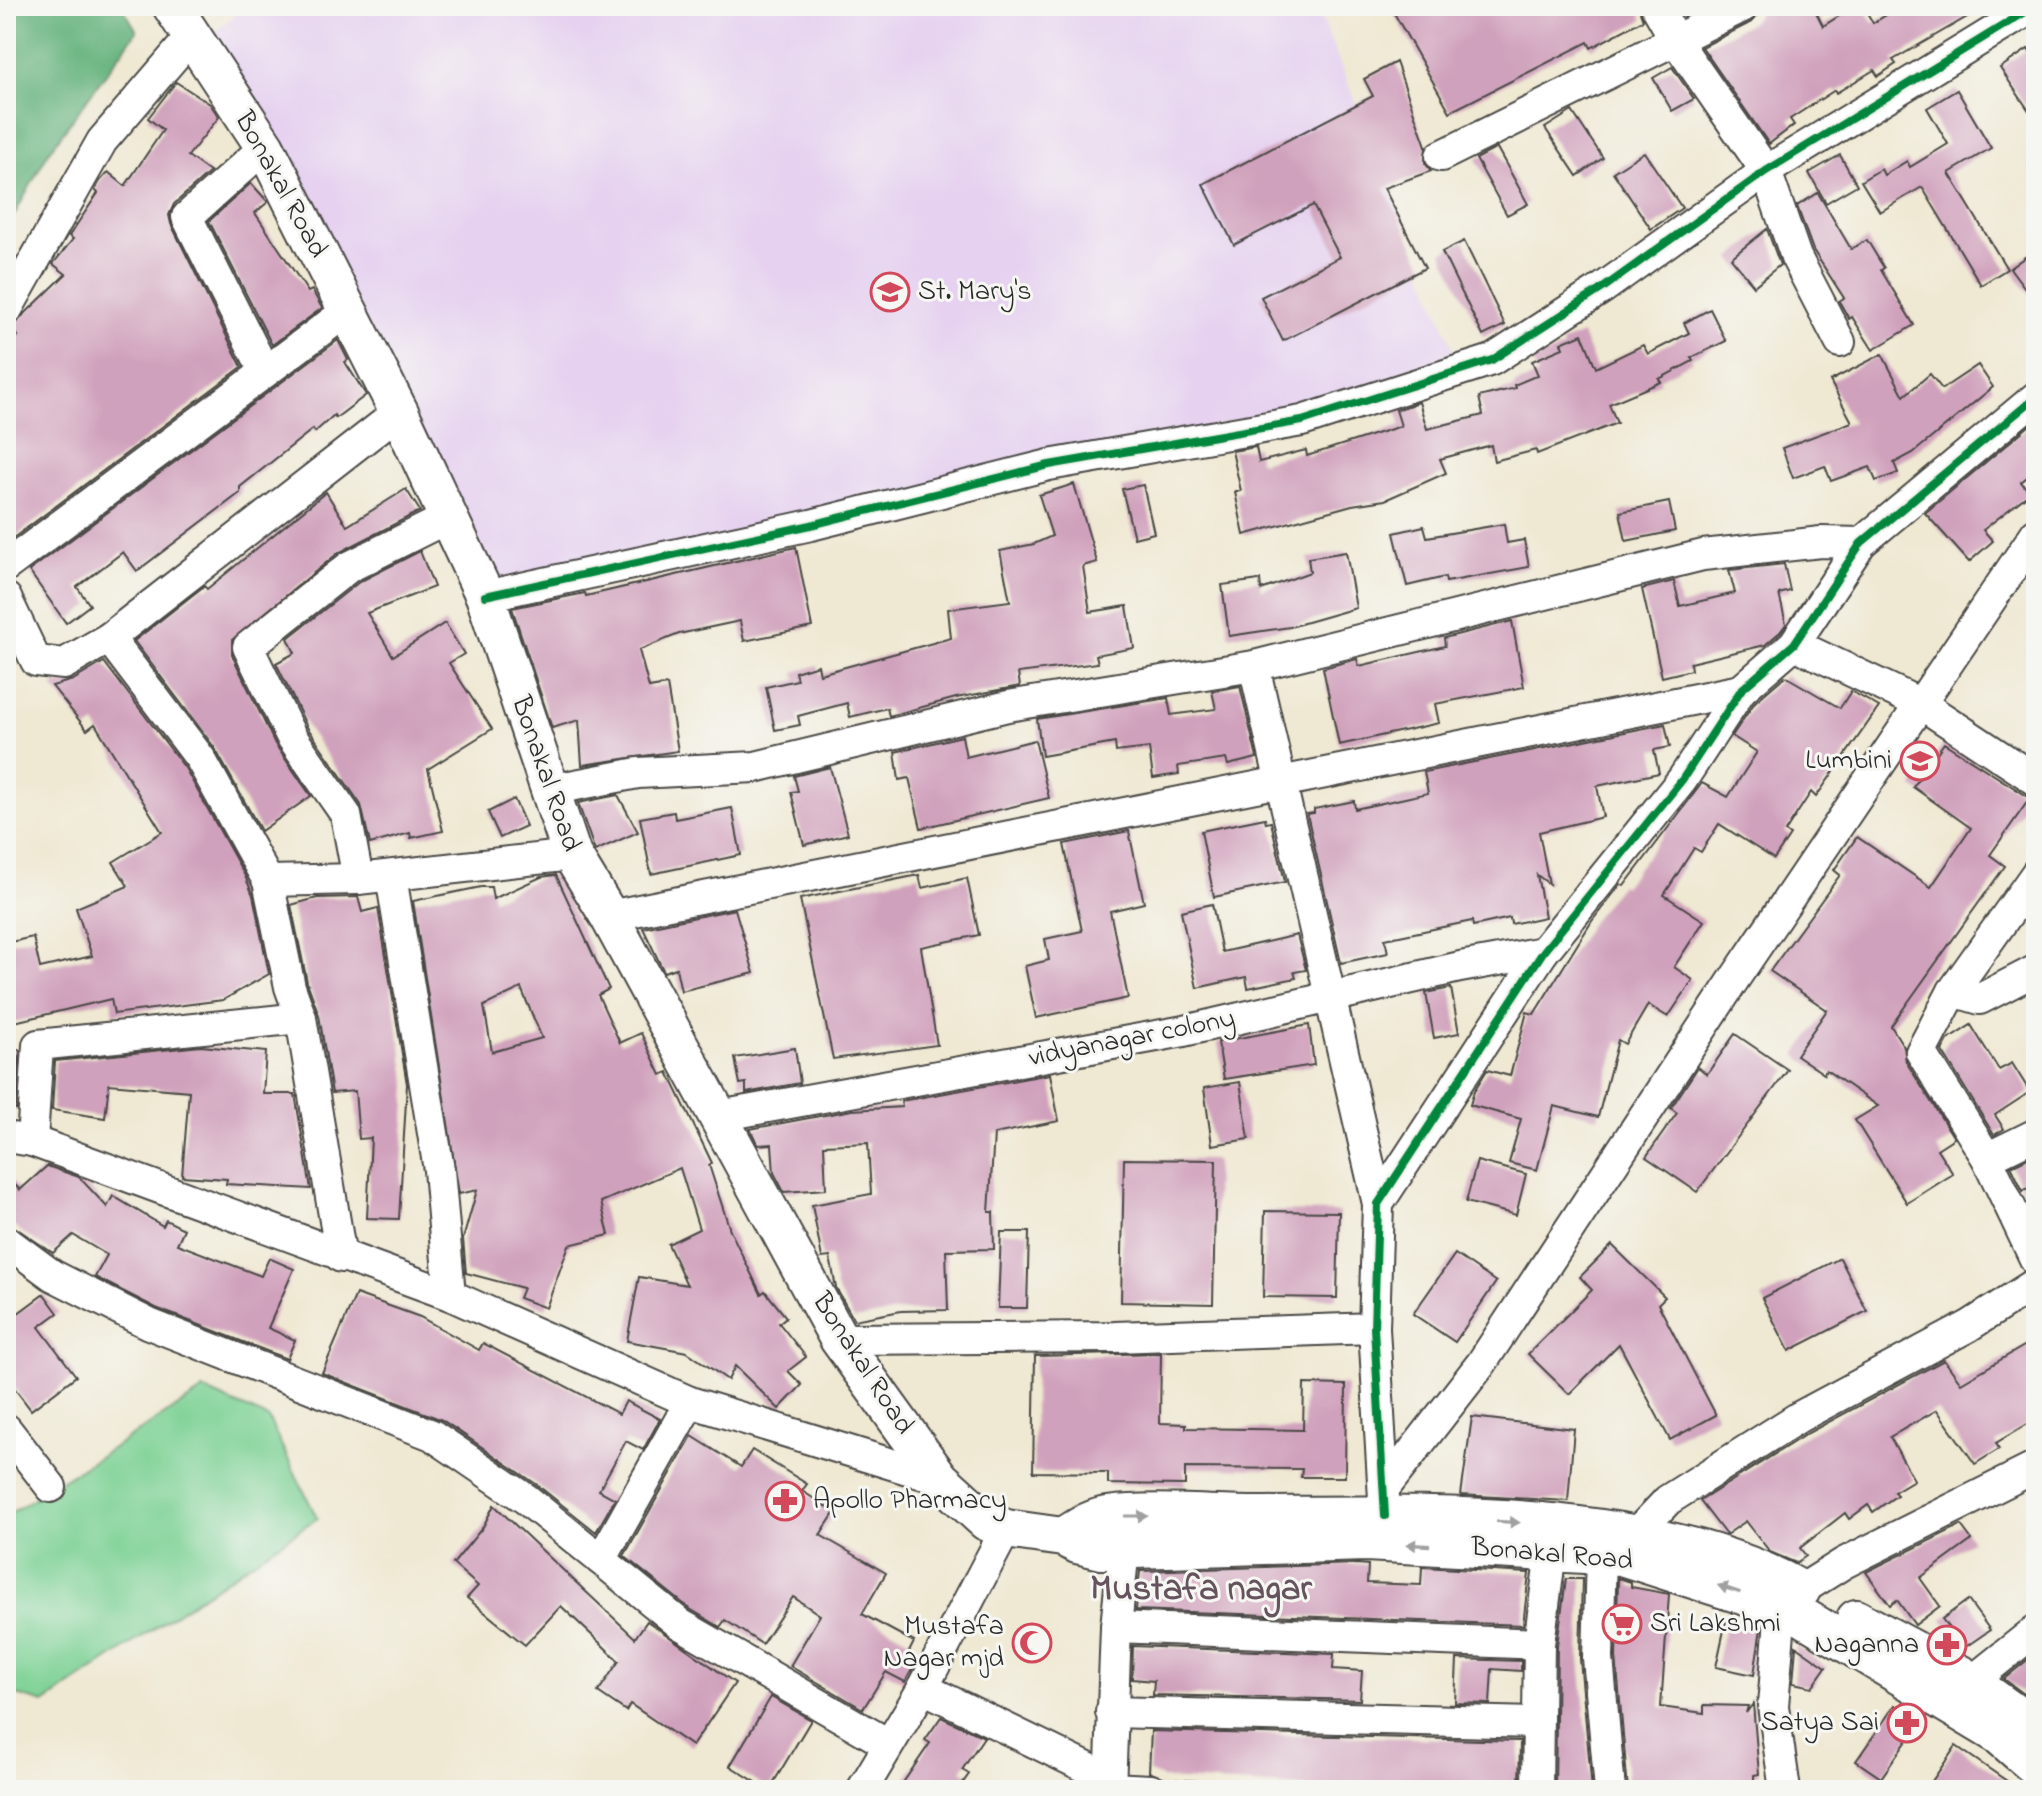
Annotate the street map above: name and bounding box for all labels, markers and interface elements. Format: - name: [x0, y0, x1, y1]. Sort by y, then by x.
- street label: Bonakal Road: [222, 103, 337, 266]
- school or university icon: St. Mary's: [869, 271, 911, 313]
- place label: St. Mary's: [918, 272, 1032, 313]
- street label: Bonakal Road: [499, 690, 591, 858]
- school or university icon: Lumbini: [1899, 740, 1941, 782]
- place label: Lumbini: [1805, 741, 1892, 782]
- street label: vidyanagar colony: [1025, 999, 1239, 1079]
- street label: Bonakal Road: [800, 1284, 924, 1443]
- pharmacy icon: Apollo Pharmacy: [764, 1480, 806, 1522]
- place label: Apollo Pharmacy: [813, 1481, 1007, 1522]
- one-way arrow: [1124, 1510, 1149, 1522]
- one-way arrow: [1496, 1515, 1521, 1528]
- street label: Bonakal Road: [1468, 1527, 1635, 1583]
- one-way arrow: [1405, 1538, 1430, 1551]
- district label: Mustafa nagar: [1090, 1564, 1313, 1618]
- one-way arrow: [1716, 1582, 1740, 1595]
- supermarket icon: Sri Lakshmi: [1601, 1603, 1643, 1645]
- place label: Sri Lakshmi: [1650, 1604, 1781, 1645]
- place label: Mustafa Nagar mjd: [884, 1607, 1004, 1680]
- mosque icon: Mustafa Nagar mjd: [1011, 1622, 1053, 1664]
- pharmacy icon: Naganna: [1926, 1624, 1968, 1666]
- place label: Naganna: [1815, 1625, 1919, 1666]
- pharmacy icon: Satya Sai: [1886, 1702, 1928, 1744]
- place label: Satya Sai: [1761, 1703, 1879, 1744]

